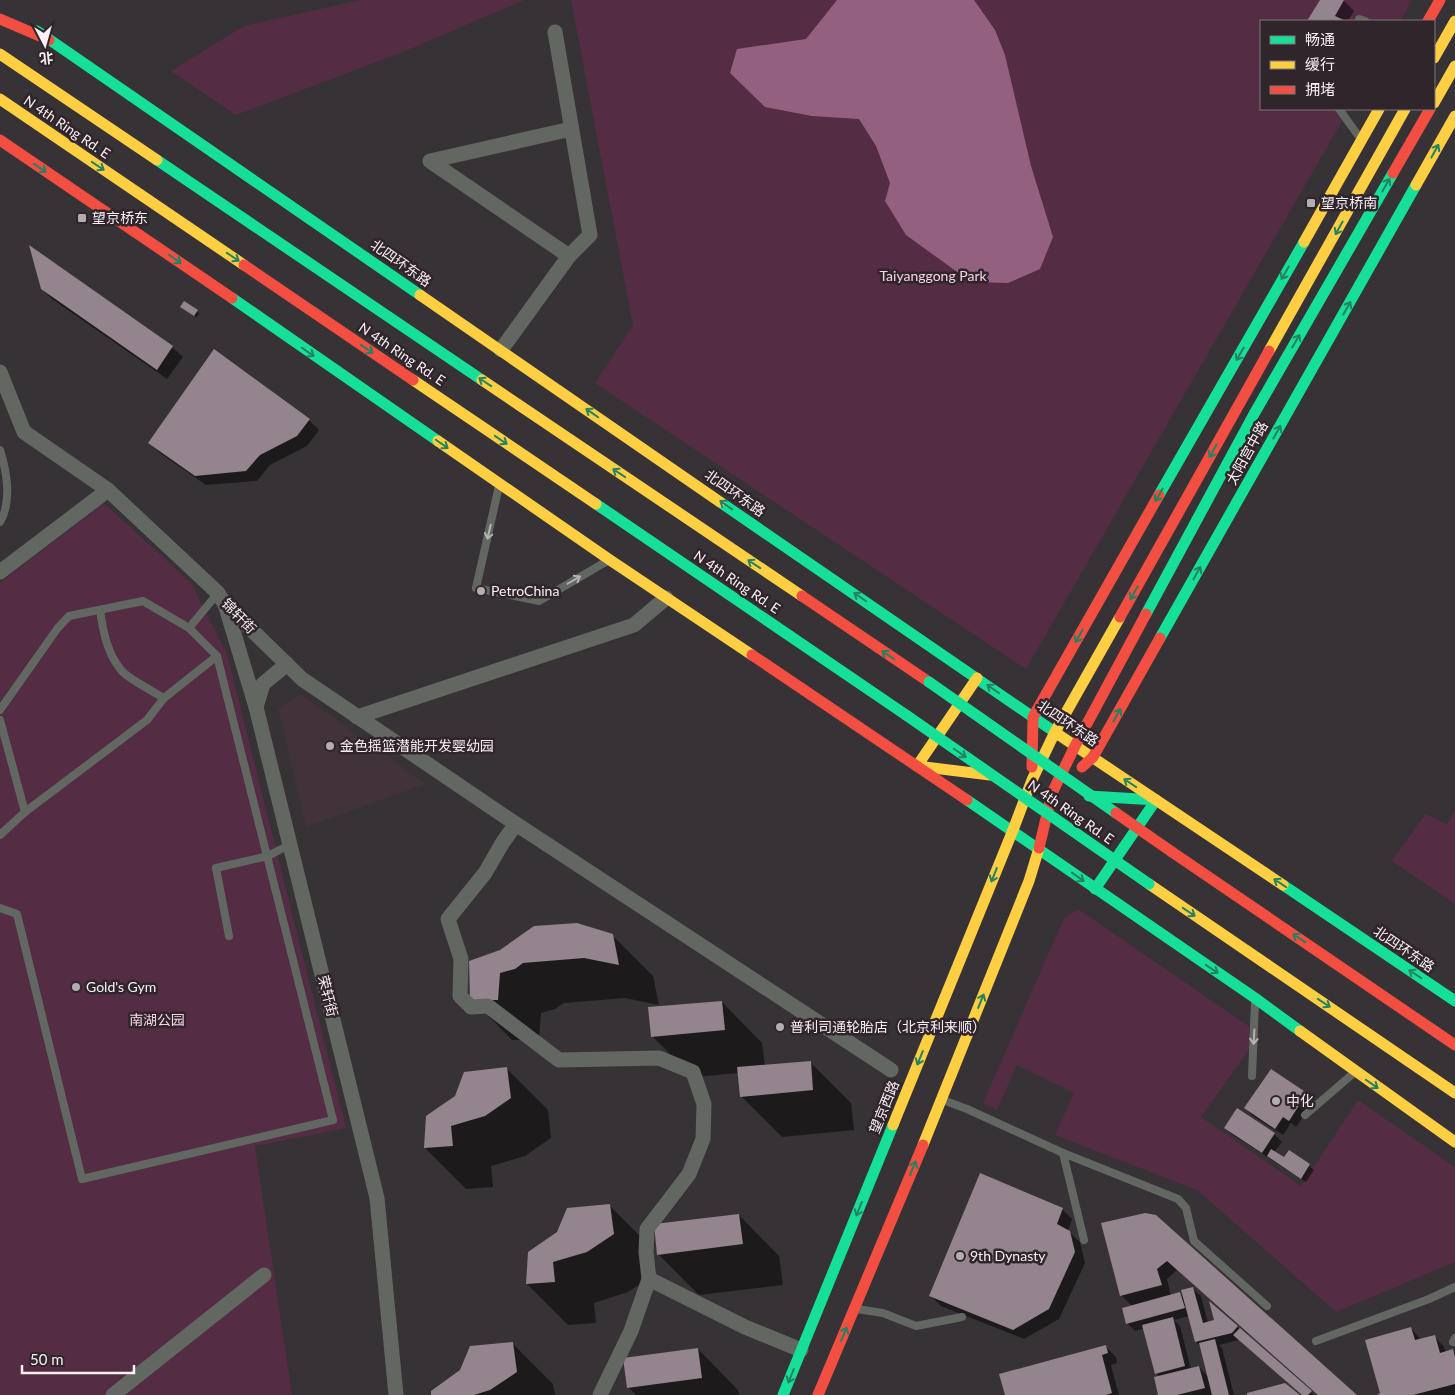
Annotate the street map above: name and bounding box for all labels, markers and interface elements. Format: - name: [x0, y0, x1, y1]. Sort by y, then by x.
- north arrow: [20, 20, 70, 70]
- legend: [1260, 20, 1435, 110]
- text: 畅通: [1305, 30, 1335, 48]
- text: 北: [39, 49, 54, 68]
- text: 缓行: [1305, 55, 1335, 73]
- text: 拥堵: [1305, 80, 1335, 98]
- street label: N 4th Ring Rd. E: [21, 91, 114, 162]
- one-way arrow: [1430, 144, 1440, 159]
- one-way arrow: [91, 161, 105, 171]
- one-way arrow: [33, 163, 47, 173]
- one-way arrow: [1382, 179, 1392, 193]
- place label: 望京桥南: [1321, 194, 1377, 211]
- marker: 望京桥南: [1305, 197, 1317, 209]
- place label: 望京桥东: [92, 209, 148, 226]
- marker: 望京桥东: [76, 212, 88, 224]
- one-way arrow: [1333, 220, 1343, 234]
- street label: 北四环东路: [368, 236, 435, 290]
- one-way arrow: [225, 252, 239, 262]
- one-way arrow: [167, 254, 181, 264]
- one-way arrow: [1280, 265, 1290, 280]
- park label: Taiyanggong Park: [879, 267, 987, 284]
- one-way arrow: [1342, 302, 1352, 316]
- street label: N 4th Ring Rd. E: [356, 318, 449, 389]
- one-way arrow: [1292, 334, 1301, 349]
- one-way arrow: [360, 343, 374, 354]
- one-way arrow: [1234, 346, 1244, 360]
- one-way arrow: [301, 347, 315, 357]
- one-way arrow: [478, 377, 492, 387]
- one-way arrow: [585, 408, 599, 418]
- street label: 太阳宫中路: [1222, 418, 1271, 487]
- one-way arrow: [1272, 425, 1282, 440]
- one-way arrow: [494, 435, 508, 445]
- one-way arrow: [435, 439, 449, 449]
- one-way arrow: [1208, 443, 1217, 458]
- street label: 北四环东路: [702, 466, 769, 520]
- one-way arrow: [612, 468, 626, 478]
- one-way arrow: [1154, 487, 1164, 502]
- one-way arrow: [719, 500, 733, 510]
- one-way arrow: [484, 523, 493, 539]
- street label: N 4th Ring Rd. E: [691, 546, 784, 617]
- one-way arrow: [747, 559, 761, 569]
- one-way arrow: [1192, 567, 1202, 581]
- one-way arrow: [567, 575, 582, 585]
- place label: PetroChina: [491, 582, 559, 599]
- marker: PetroChina: [475, 585, 487, 597]
- one-way arrow: [1128, 585, 1138, 599]
- one-way arrow: [853, 592, 867, 602]
- street label: 锦轩街: [219, 595, 260, 637]
- one-way arrow: [1074, 629, 1084, 643]
- one-way arrow: [882, 650, 896, 660]
- one-way arrow: [987, 684, 1001, 694]
- street label: 北四环东路: [1035, 696, 1102, 749]
- one-way arrow: [1112, 708, 1122, 723]
- place label: 金色摇篮潜能开发婴幼园: [340, 737, 494, 754]
- marker: 金色摇篮潜能开发婴幼园: [324, 740, 336, 752]
- one-way arrow: [953, 748, 967, 758]
- street label: N 4th Ring Rd. E: [1025, 776, 1117, 847]
- one-way arrow: [1124, 778, 1138, 788]
- one-way arrow: [989, 867, 999, 882]
- one-way arrow: [1071, 871, 1084, 882]
- one-way arrow: [1273, 878, 1287, 888]
- one-way arrow: [1182, 907, 1196, 917]
- street label: 北四环东路: [1371, 922, 1438, 975]
- one-way arrow: [1292, 933, 1306, 943]
- one-way arrow: [1205, 964, 1219, 974]
- one-way arrow: [1408, 969, 1422, 979]
- street label: 荣轩街: [315, 973, 342, 1018]
- place label: Gold's Gym: [86, 978, 156, 995]
- marker: Gold's Gym: [70, 981, 82, 993]
- one-way arrow: [977, 994, 986, 1009]
- one-way arrow: [1316, 998, 1330, 1008]
- park label: 南湖公园: [129, 1011, 185, 1028]
- place label: 普利司通轮胎店（北京利来顺）: [790, 1018, 986, 1035]
- marker: 普利司通轮胎店（北京利来顺）: [774, 1021, 786, 1033]
- one-way arrow: [1249, 1029, 1258, 1045]
- one-way arrow: [915, 1050, 924, 1065]
- street label: 望京西路: [865, 1078, 902, 1136]
- one-way arrow: [1365, 1079, 1379, 1089]
- place label: 中化: [1286, 1092, 1314, 1109]
- marker: 中化: [1270, 1095, 1282, 1107]
- one-way arrow: [909, 1161, 919, 1176]
- one-way arrow: [853, 1201, 863, 1216]
- place label: 9th Dynasty: [970, 1247, 1046, 1264]
- marker: 9th Dynasty: [954, 1250, 966, 1262]
- one-way arrow: [840, 1327, 850, 1342]
- scale bar: [22, 1342, 135, 1374]
- text: 50 m: [30, 1350, 64, 1368]
- one-way arrow: [785, 1368, 794, 1383]

